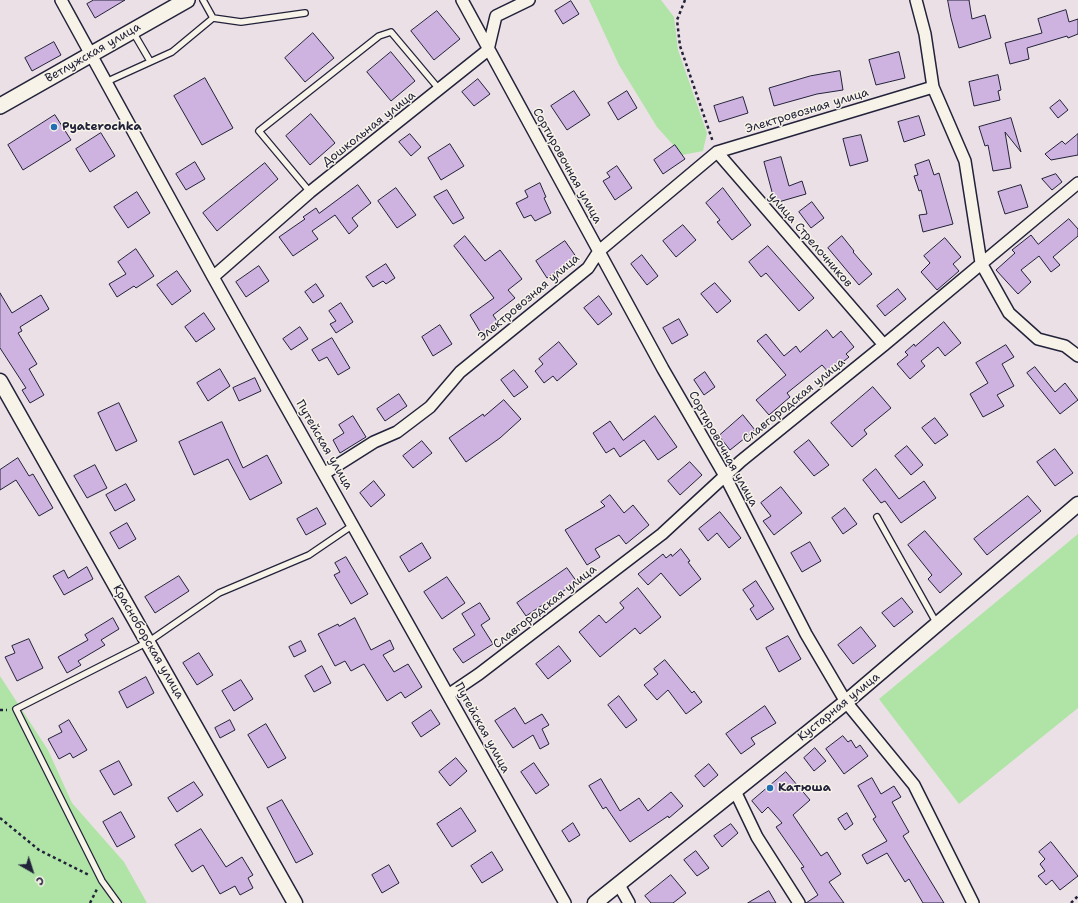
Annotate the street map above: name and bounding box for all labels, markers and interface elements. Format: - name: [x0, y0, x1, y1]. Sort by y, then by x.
- street label: Ветлужская улица: [43, 20, 143, 86]
- street label: Электровозная улица: [744, 85, 870, 137]
- street label: Дошкольная улица: [320, 88, 418, 170]
- street label: Сортировочная улица: [529, 106, 605, 226]
- place label: Pyaterochka: [62, 120, 142, 134]
- marker: Pyaterochka: [49, 122, 59, 132]
- street label: улица Стрелочников: [765, 189, 855, 291]
- street label: Электровозная улица: [475, 251, 583, 345]
- street label: Славгородская улица: [740, 355, 848, 447]
- street label: Сортировочная улица: [685, 389, 761, 509]
- street label: Путейская улица: [293, 398, 355, 492]
- street label: Славгородская улица: [490, 562, 600, 652]
- street label: Красноборская улица: [109, 582, 187, 702]
- street label: Кустарная улица: [795, 670, 883, 744]
- street label: Путейская улица: [451, 680, 513, 776]
- place label: Катюша: [778, 781, 831, 795]
- marker: Катюша: [765, 783, 775, 793]
- north arrow: [12, 851, 52, 891]
- text: С: [33, 873, 47, 889]

